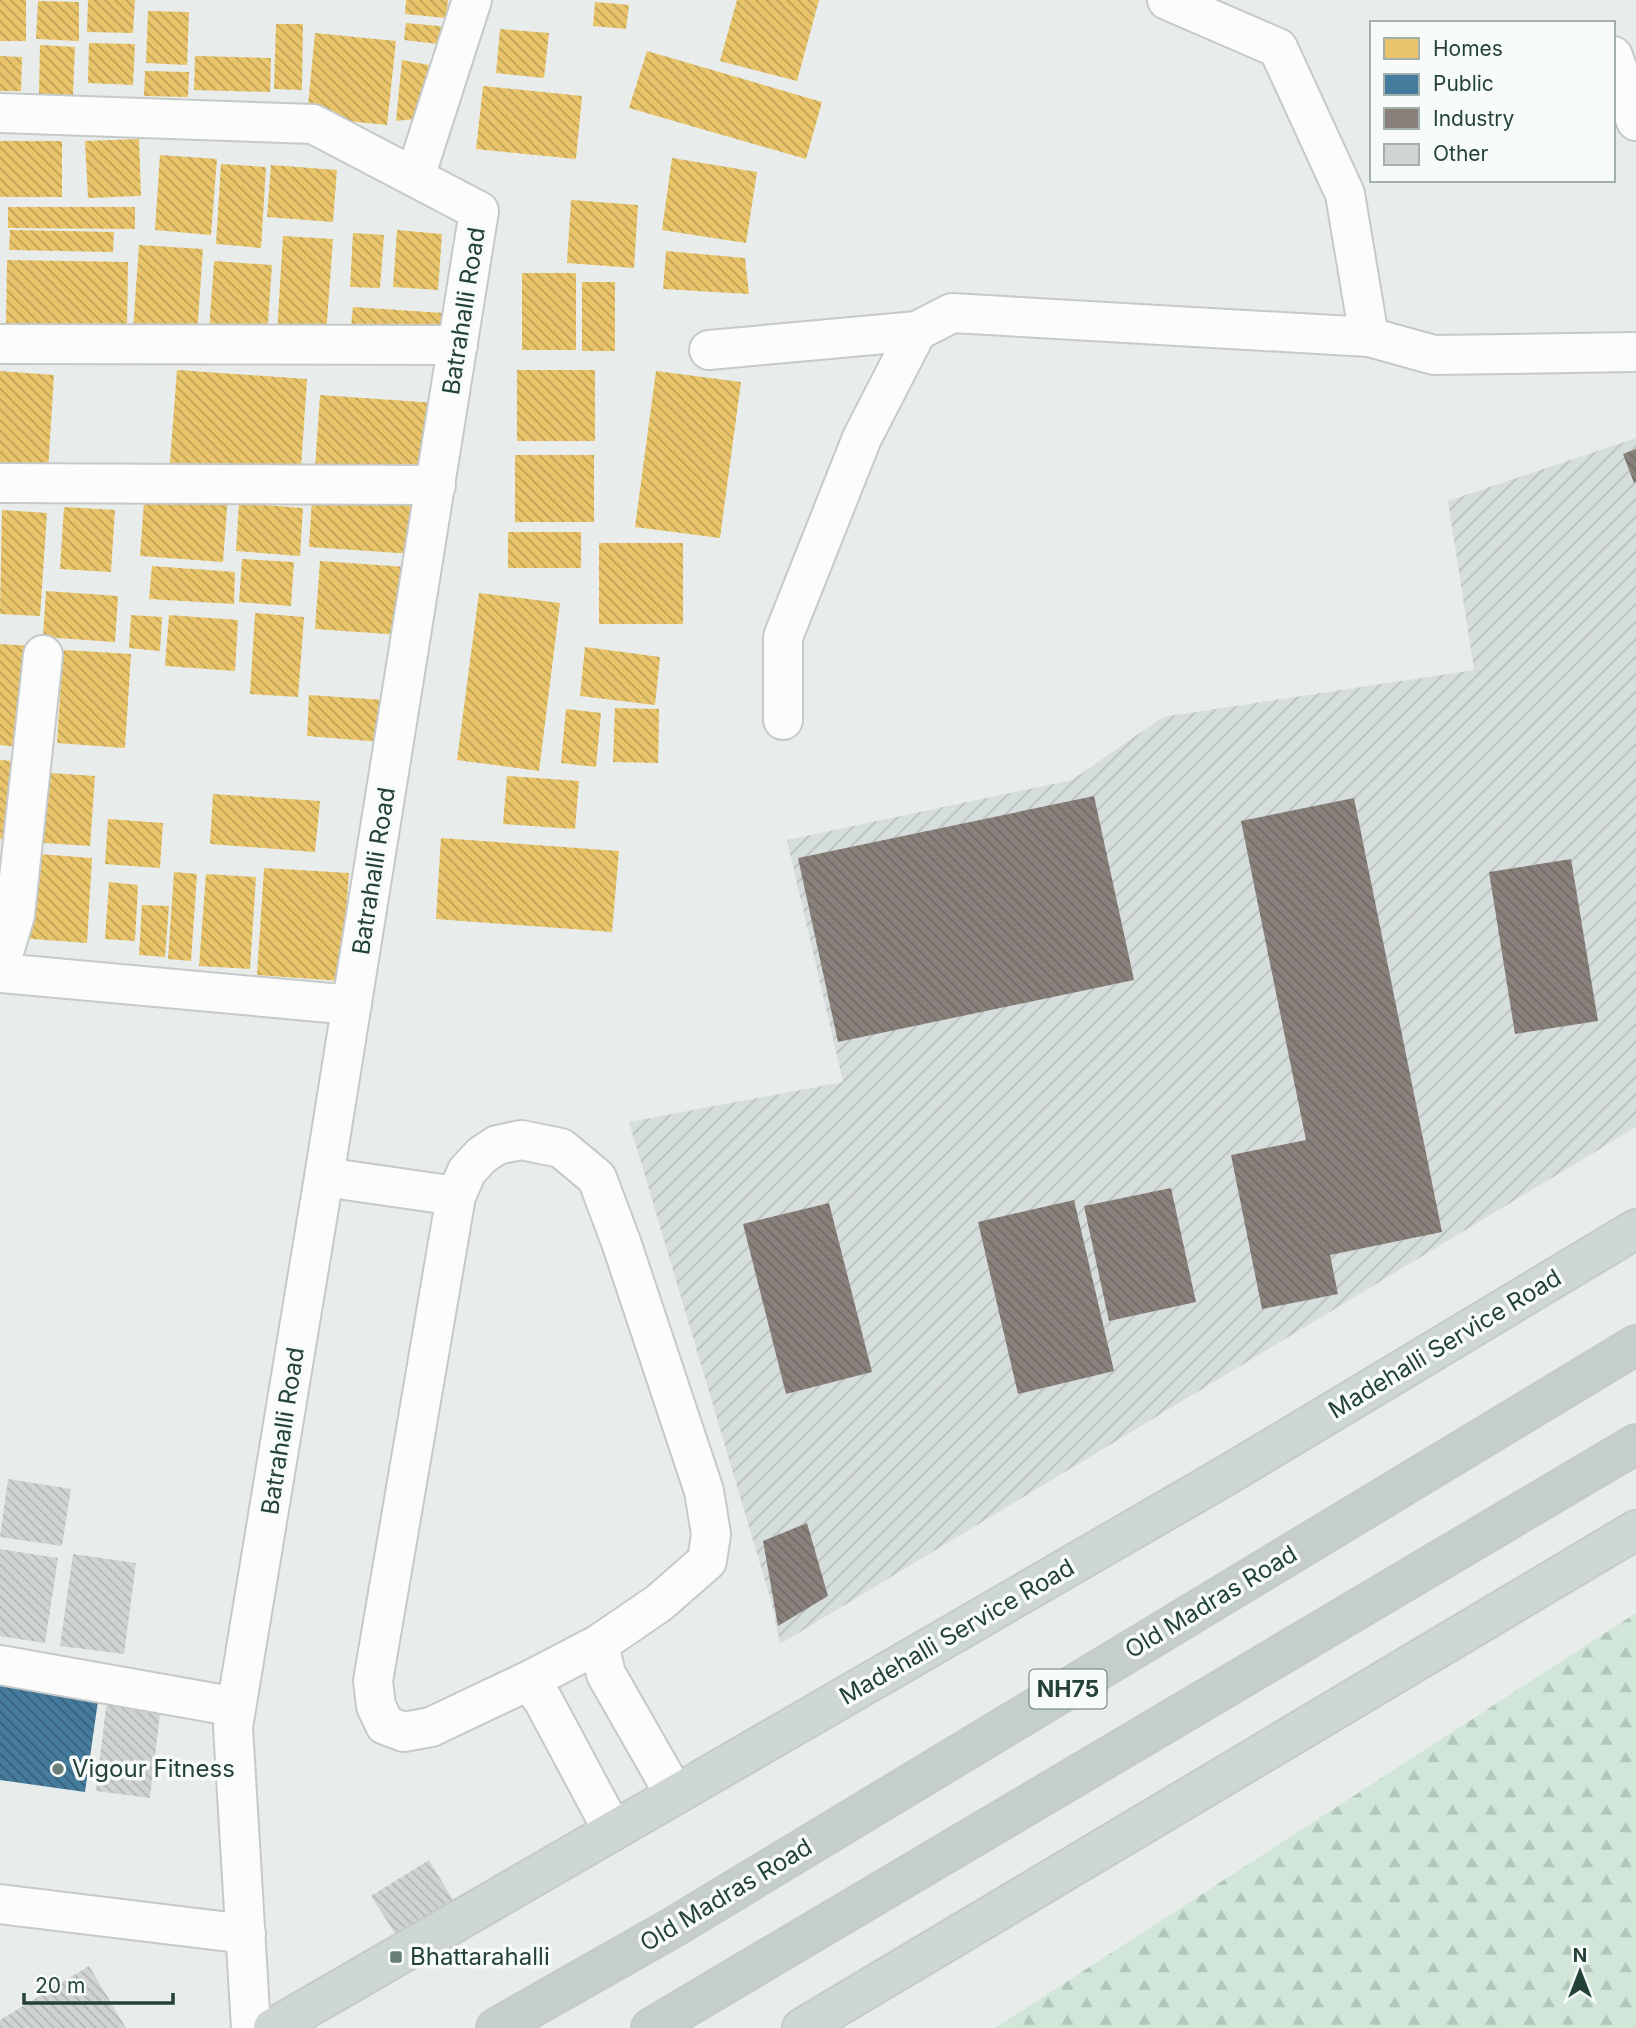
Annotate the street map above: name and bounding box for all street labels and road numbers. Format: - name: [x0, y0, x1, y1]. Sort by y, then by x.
- street label: Batrahalli Road: [436, 225, 491, 397]
- street label: Batrahalli Road: [346, 785, 401, 957]
- street label: Madehalli Service Road: [1323, 1263, 1566, 1425]
- street label: Batrahalli Road: [255, 1345, 310, 1517]
- street label: Old Madras Road: [1120, 1539, 1302, 1664]
- street label: Madehalli Service Road: [834, 1552, 1079, 1711]
- road number: NH75: [1030, 1670, 1106, 1708]
- street label: Old Madras Road: [635, 1832, 817, 1957]

